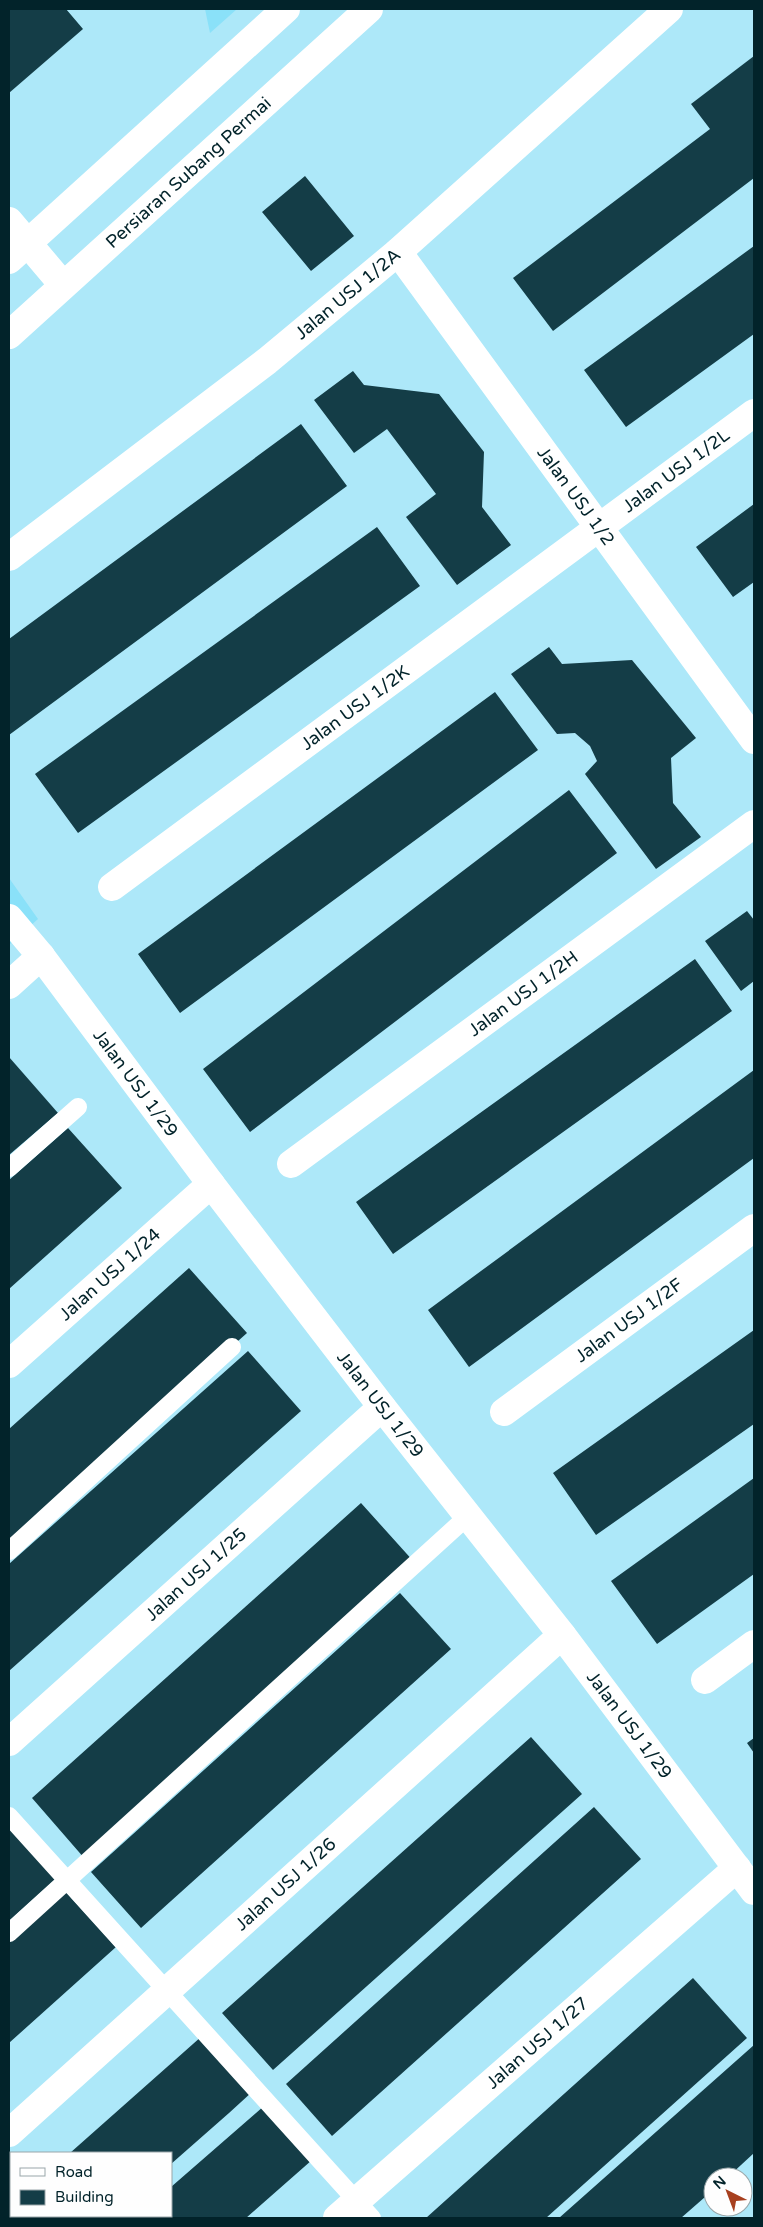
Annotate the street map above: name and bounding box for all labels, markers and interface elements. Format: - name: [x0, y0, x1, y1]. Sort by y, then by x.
- street label: Persiaran Subang Permai: [101, 92, 276, 253]
- street label: Jalan USJ 1/2A: [290, 244, 405, 344]
- street label: Jalan USJ 1/2L: [618, 424, 734, 517]
- street label: Jalan USJ 1/2: [533, 442, 619, 550]
- street label: Jalan USJ 1/2K: [296, 660, 413, 755]
- street label: Jalan USJ 1/2H: [464, 946, 582, 1041]
- street label: Jalan USJ 1/29: [88, 1025, 183, 1141]
- street label: Jalan USJ 1/24: [54, 1223, 165, 1325]
- street label: Jalan USJ 1/2F: [571, 1273, 687, 1367]
- street label: Jalan USJ 1/29: [332, 1347, 429, 1462]
- street label: Jalan USJ 1/25: [141, 1523, 251, 1625]
- street label: Jalan USJ 1/29: [582, 1667, 677, 1783]
- street label: Jalan USJ 1/26: [230, 1833, 341, 1935]
- street label: Jalan USJ 1/27: [482, 1992, 593, 2093]
- legend: [10, 2152, 172, 2217]
- text: Road: [55, 2163, 93, 2181]
- north arrow: [703, 2167, 753, 2217]
- text: N: [710, 2173, 730, 2193]
- text: Building: [55, 2188, 114, 2206]

